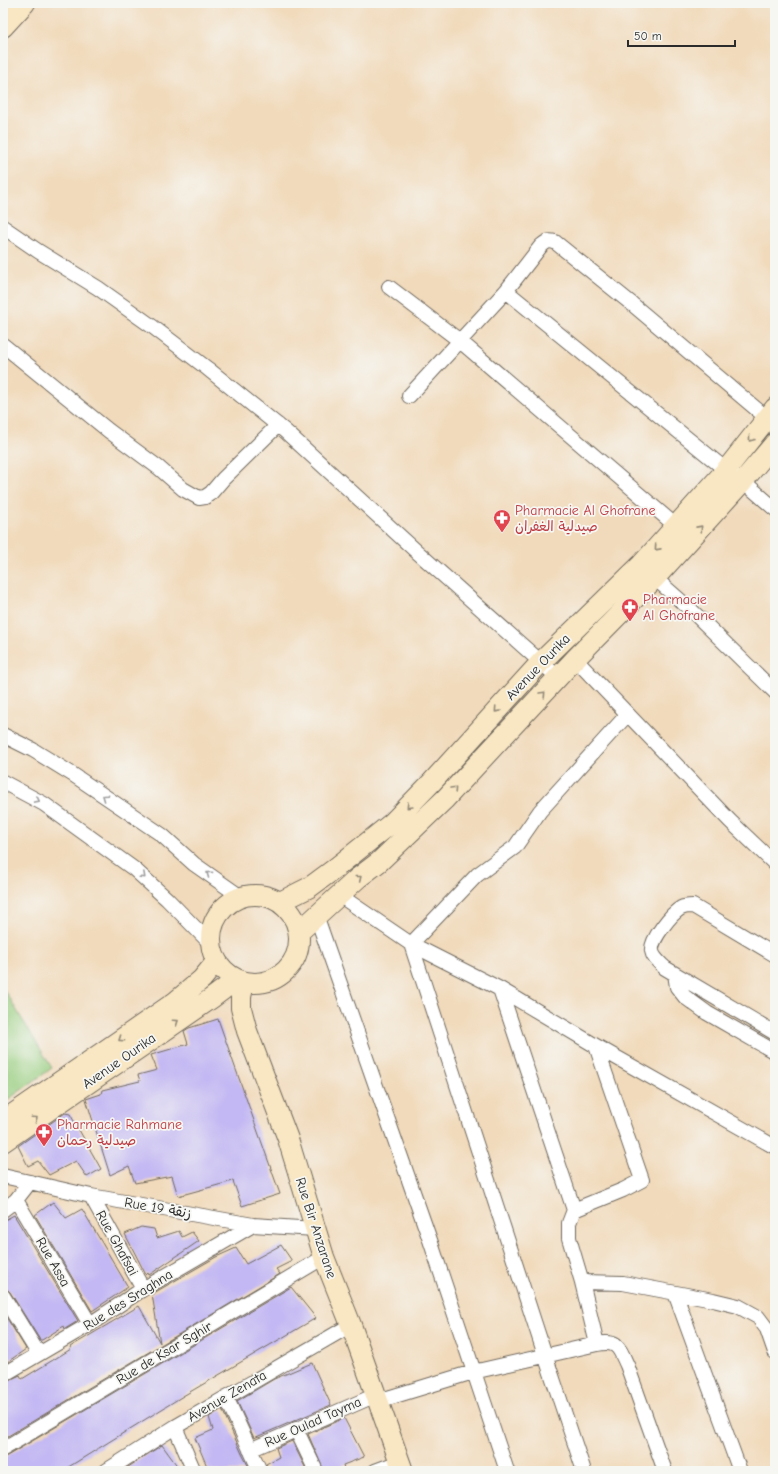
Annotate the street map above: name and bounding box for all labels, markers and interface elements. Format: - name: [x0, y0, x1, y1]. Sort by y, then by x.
- scale bar: [628, 22, 735, 48]
- text: 50 m: [634, 29, 662, 43]
- one-way arrow: [748, 434, 755, 441]
- place label: Pharmacie Al Ghofrane صيدلية الغفران: [515, 502, 655, 535]
- pharmacy icon: Pharmacie Al Ghofrane صيدلية الغفران: [492, 508, 512, 533]
- one-way arrow: [695, 526, 702, 533]
- one-way arrow: [654, 543, 661, 550]
- place label: Pharmacie Al Ghofrane: [643, 591, 715, 624]
- pharmacy icon: Pharmacie Al Ghofrane: [620, 597, 640, 622]
- street label: Avenue Ourika: [502, 630, 574, 704]
- one-way arrow: [538, 691, 546, 699]
- one-way arrow: [495, 706, 502, 713]
- one-way arrow: [449, 786, 457, 794]
- one-way arrow: [102, 794, 109, 802]
- one-way arrow: [33, 795, 41, 803]
- one-way arrow: [406, 801, 414, 809]
- one-way arrow: [138, 871, 145, 878]
- one-way arrow: [207, 872, 214, 879]
- one-way arrow: [355, 875, 362, 882]
- one-way arrow: [172, 1019, 179, 1027]
- street label: Avenue Ourika: [79, 1029, 159, 1093]
- one-way arrow: [118, 1034, 125, 1042]
- place label: Pharmacie Rahmane صيدلية رحمان: [57, 1116, 182, 1149]
- one-way arrow: [30, 1117, 37, 1124]
- pharmacy icon: Pharmacie Rahmane صيدلية رحمان: [34, 1122, 54, 1147]
- street label: Rue Bir Anzarane: [292, 1175, 340, 1281]
- street label: Rue 19 زنقة: [123, 1194, 193, 1222]
- street label: Rue Ghafsai: [92, 1207, 142, 1279]
- street label: Rue Assa: [32, 1234, 74, 1290]
- street label: Rue des Sraghna: [80, 1266, 176, 1334]
- street label: Rue de Ksar Sghir: [113, 1317, 215, 1388]
- street label: Avenue Zenata: [185, 1367, 269, 1425]
- street label: Rue Oulad Tayma: [262, 1393, 364, 1451]

